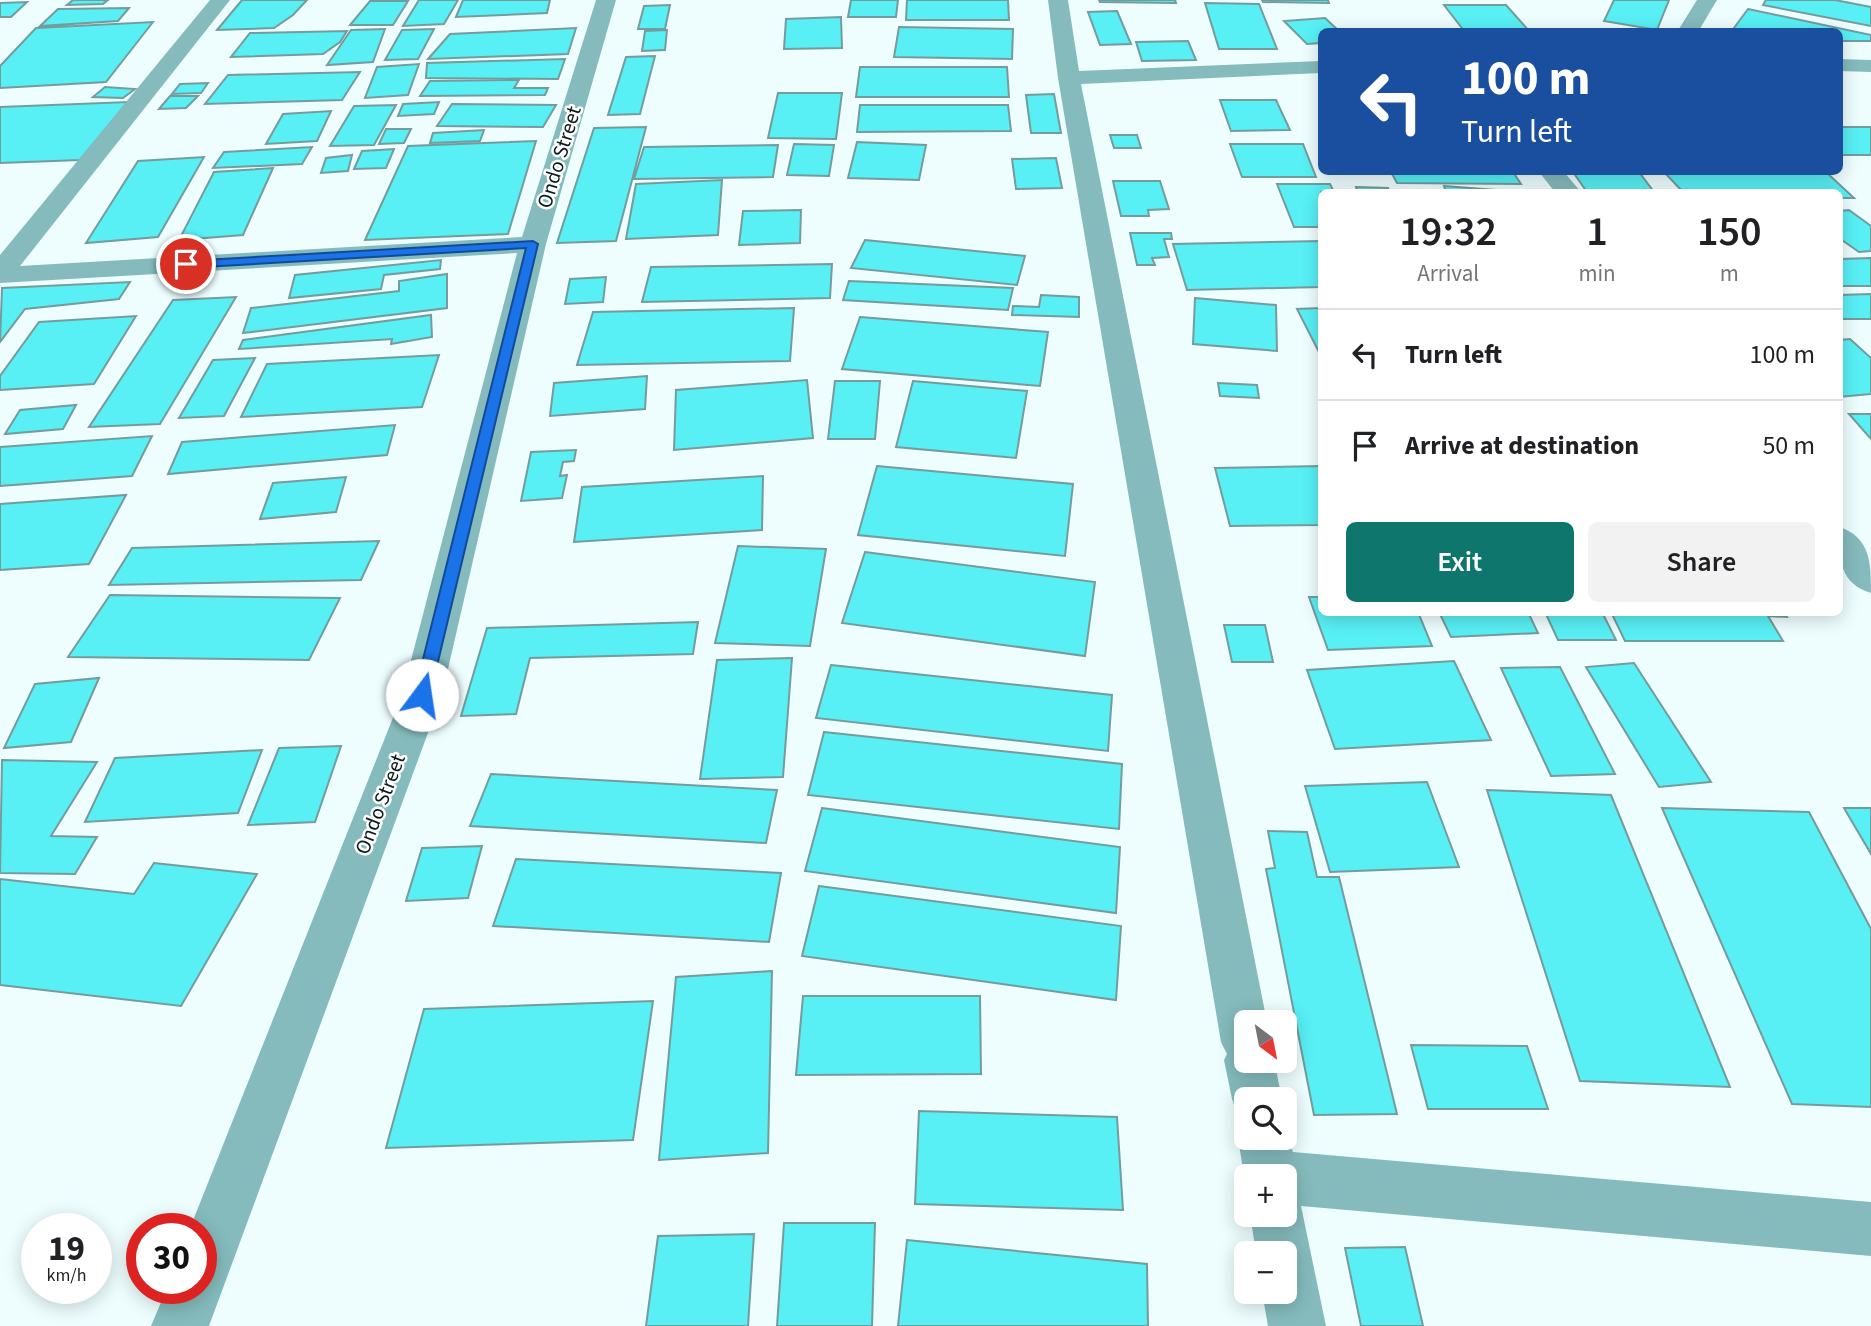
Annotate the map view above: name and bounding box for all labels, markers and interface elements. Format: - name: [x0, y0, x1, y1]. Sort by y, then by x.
- text: 100 m: [1461, 44, 1590, 114]
- icon: left: [1346, 56, 1437, 147]
- street label: Ondo Street: [529, 102, 589, 212]
- text: Turn left: [1461, 109, 1572, 155]
- text: 19:32: [1399, 202, 1497, 262]
- text: 1: [1586, 202, 1608, 262]
- text: 150: [1697, 202, 1762, 262]
- pin: [156, 234, 216, 294]
- icon: arrive: [167, 245, 205, 283]
- text: Arrival: [1417, 257, 1479, 290]
- text: min: [1578, 257, 1616, 290]
- text: m: [1720, 257, 1739, 290]
- icon: left: [1346, 336, 1384, 374]
- text: Turn left: [1405, 336, 1502, 373]
- text: 100 m: [1749, 336, 1815, 373]
- icon: arrive: [1346, 427, 1384, 465]
- text: Arrive at destination: [1405, 427, 1639, 464]
- text: 50 m: [1762, 427, 1815, 464]
- button: Exit: [1346, 522, 1574, 602]
- button: Share: [1588, 522, 1815, 602]
- position arrow: [385, 658, 459, 732]
- street label: Ondo Street: [347, 749, 413, 859]
- north arrow: [1234, 1010, 1297, 1073]
- map controls: [1234, 1010, 1297, 1304]
- button: search: [1234, 1087, 1297, 1150]
- button: +: [1234, 1164, 1297, 1227]
- speed limit sign: 30: [126, 1213, 217, 1304]
- text: 19: [48, 1224, 85, 1274]
- button: −: [1234, 1241, 1297, 1304]
- text: km/h: [47, 1263, 86, 1288]

